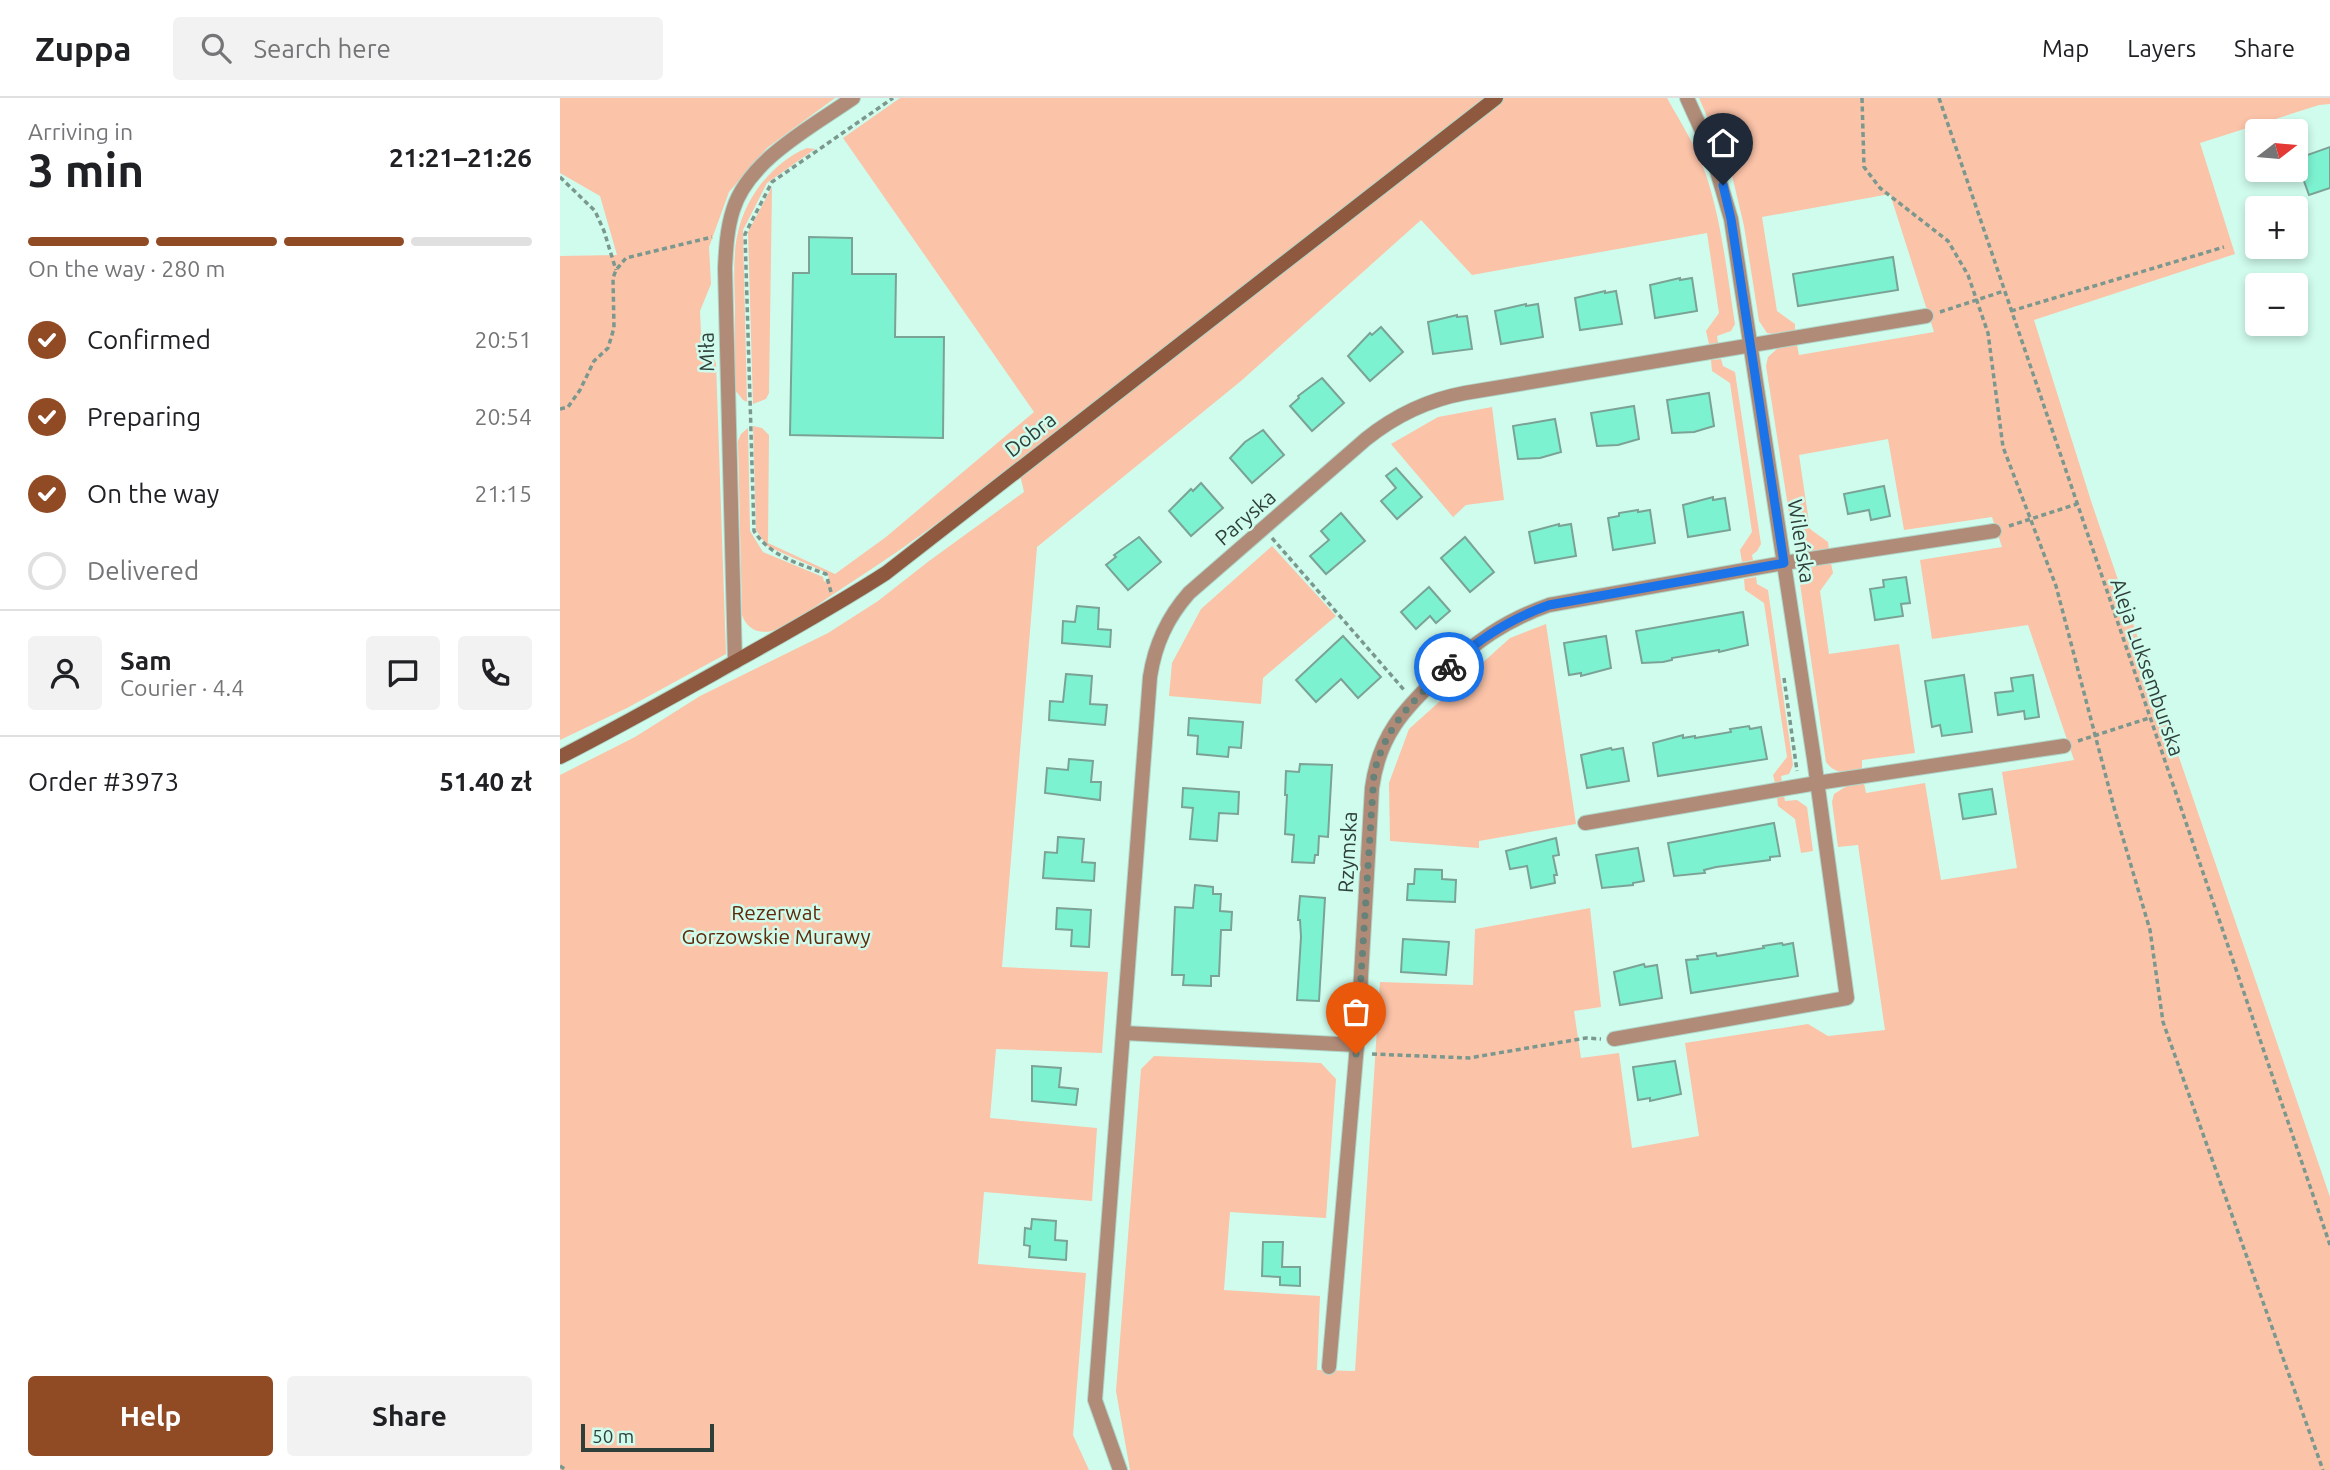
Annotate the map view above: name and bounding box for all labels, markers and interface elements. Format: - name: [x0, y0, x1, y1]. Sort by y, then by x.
- search box: [173, 17, 663, 80]
- icon: search: [197, 29, 235, 67]
- text: Zuppa: [35, 30, 131, 67]
- text: Search here: [253, 34, 391, 63]
- text: Map: [2042, 35, 2089, 62]
- text: Layers: [2127, 35, 2196, 62]
- text: Share: [2234, 35, 2295, 62]
- pin: [1693, 113, 1753, 185]
- text: Arriving in: [28, 119, 133, 144]
- north arrow: [2245, 119, 2308, 182]
- map controls: [2245, 119, 2308, 336]
- icon: home: [1704, 124, 1742, 162]
- text: 21:21–21:26: [389, 143, 532, 172]
- text: 3 min: [28, 144, 144, 196]
- button: +: [2245, 196, 2308, 259]
- text: On the way · 280 m: [28, 256, 225, 281]
- button: −: [2245, 273, 2308, 336]
- icon: check: [28, 321, 66, 359]
- text: Confirmed: [87, 325, 211, 354]
- text: 20:51: [474, 327, 532, 352]
- street label: Miła: [694, 332, 718, 372]
- icon: check: [28, 398, 66, 436]
- text: Preparing: [87, 402, 201, 431]
- text: 20:54: [474, 404, 532, 429]
- street label: Dobra: [1000, 407, 1060, 461]
- icon: check: [28, 475, 66, 513]
- text: On the way: [87, 479, 219, 508]
- text: 21:15: [474, 481, 532, 506]
- street label: Paryska: [1210, 484, 1280, 550]
- street label: Wileńska: [1784, 497, 1820, 585]
- text: Delivered: [87, 556, 199, 585]
- street label: Aleja Luksemburska: [2106, 575, 2190, 759]
- courier: [1414, 632, 1484, 702]
- button: person: [28, 636, 102, 710]
- button: chat: [366, 636, 440, 710]
- button: phone: [458, 636, 532, 710]
- text: Sam: [120, 646, 172, 675]
- icon: bike: [1430, 648, 1468, 686]
- text: Courier · 4.4: [120, 675, 244, 700]
- text: Order #3973: [28, 767, 179, 796]
- text: 51.40 zł: [439, 767, 532, 796]
- street label: Rzymska: [1333, 811, 1361, 893]
- park label: Rezerwat Gorzowskie Murawy: [681, 900, 871, 948]
- pin: [1326, 982, 1386, 1054]
- icon: bag: [1337, 993, 1375, 1031]
- button: Help: [28, 1376, 273, 1456]
- button: Share: [287, 1376, 532, 1456]
- scale bar: [581, 1421, 714, 1453]
- text: 50 m: [592, 1425, 634, 1447]

